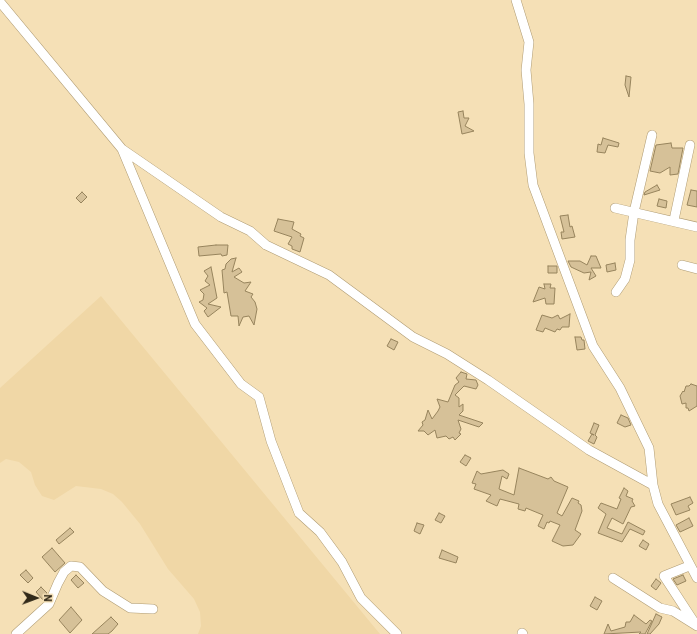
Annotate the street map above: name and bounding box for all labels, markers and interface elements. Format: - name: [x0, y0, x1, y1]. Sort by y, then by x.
- north arrow: [16, 578, 56, 618]
- text: N: [42, 594, 55, 602]

